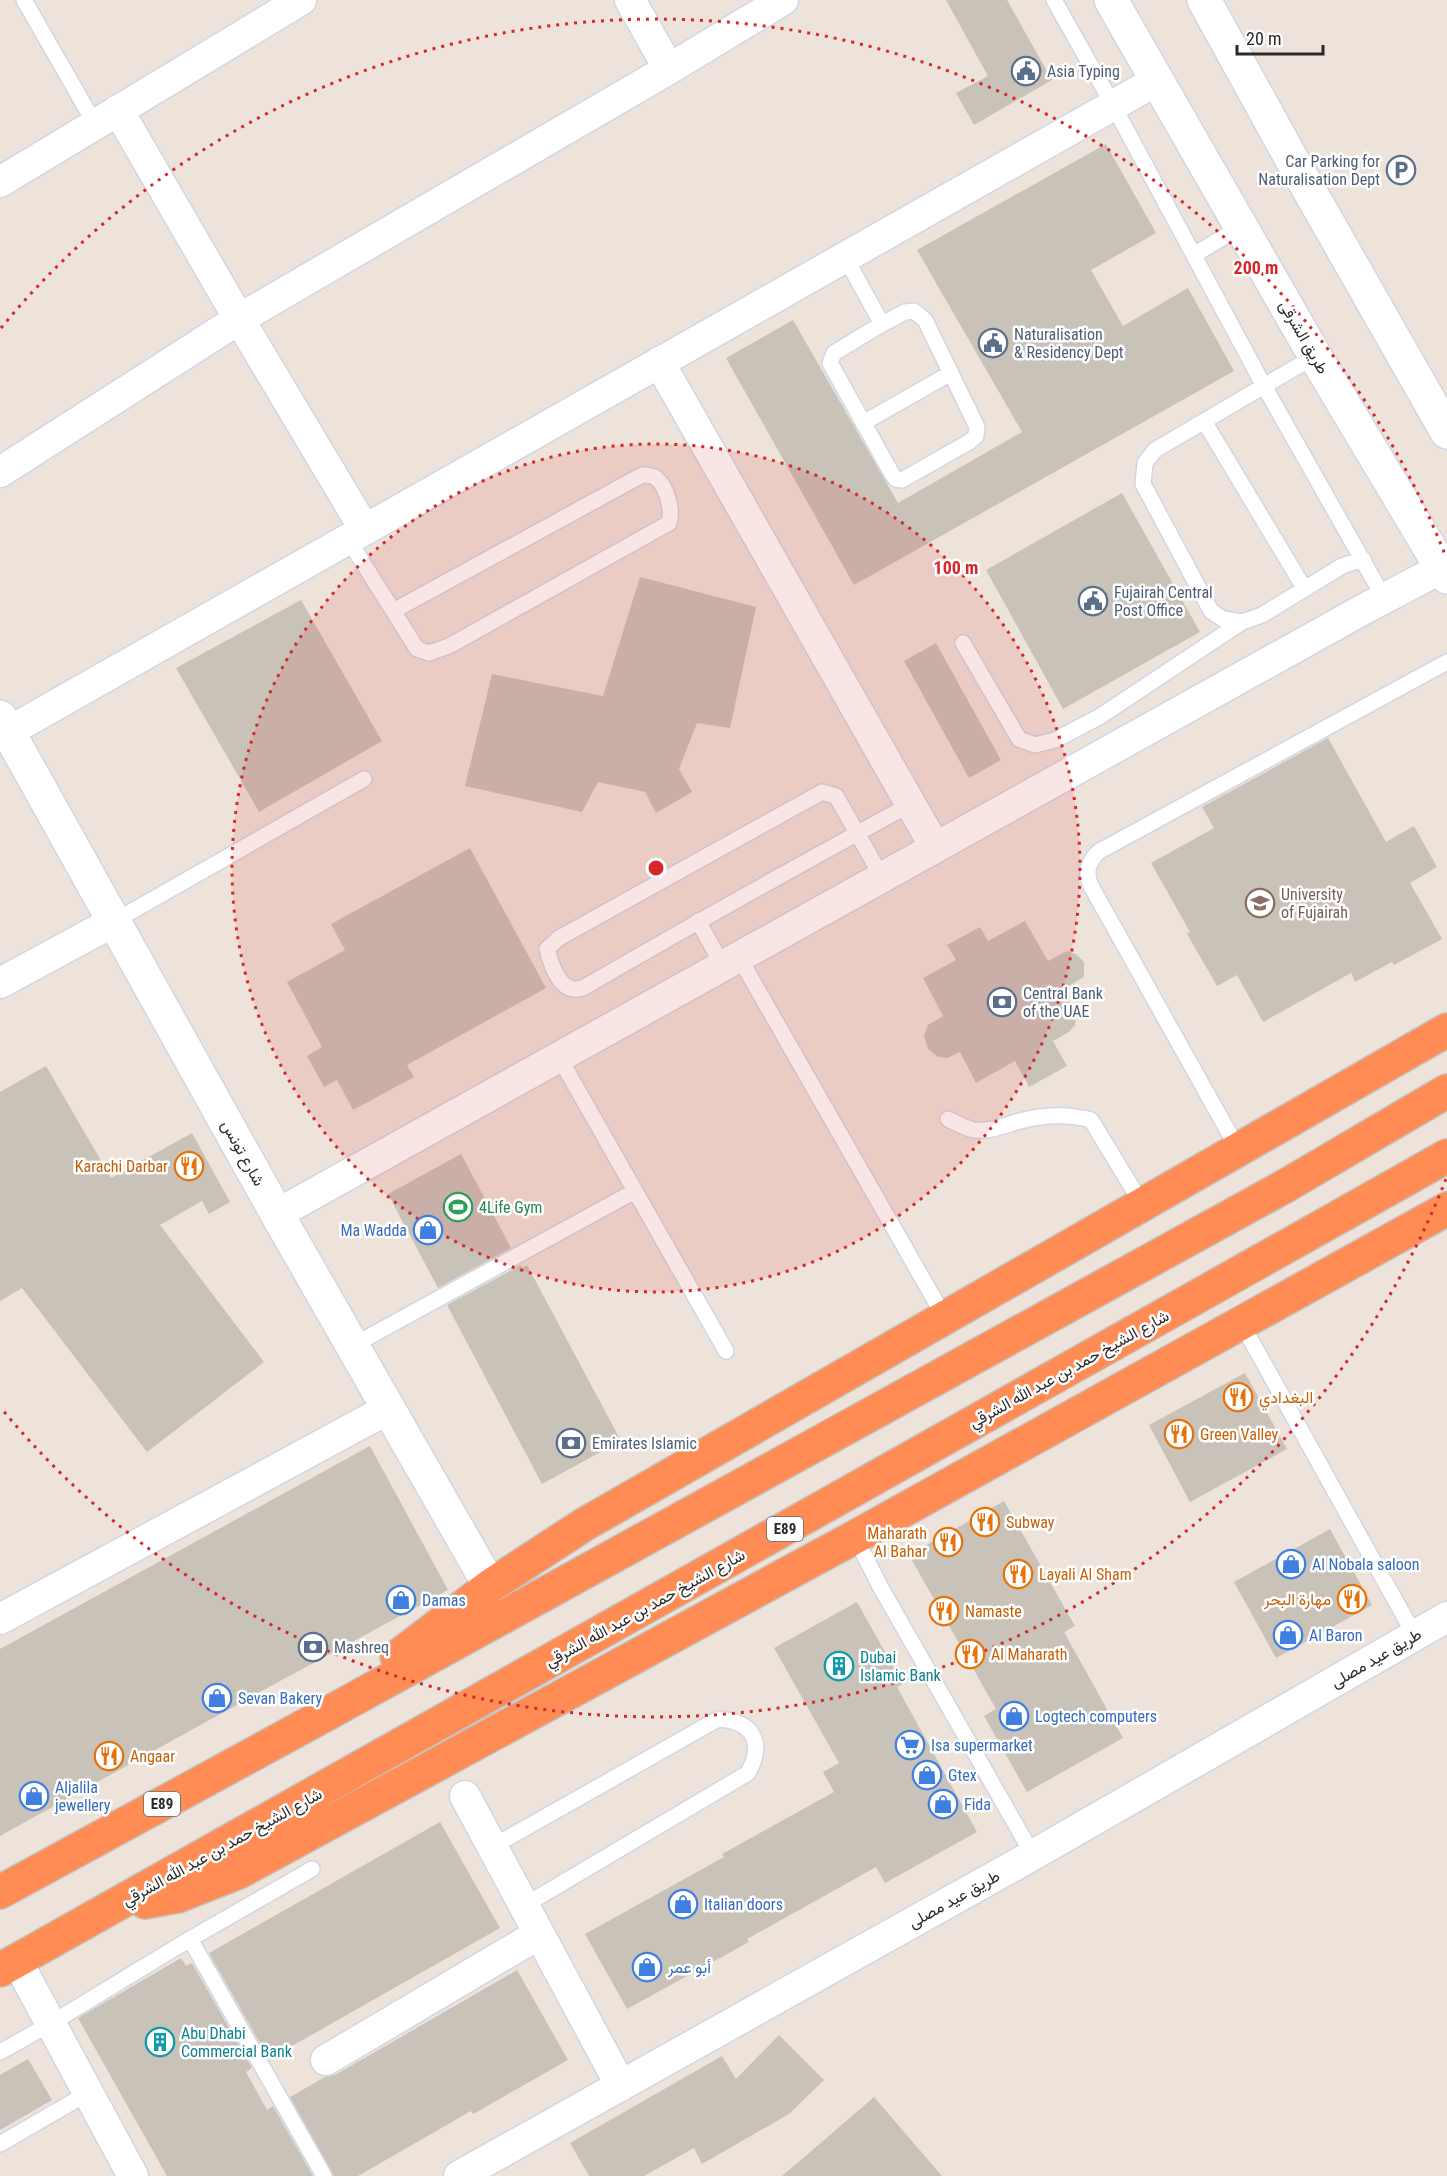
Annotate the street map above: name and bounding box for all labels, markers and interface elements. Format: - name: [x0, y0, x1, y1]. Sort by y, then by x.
- scale bar: [1237, 18, 1322, 56]
- text: 20 m: [1246, 28, 1281, 49]
- public building icon: Asia Typing: [1010, 55, 1042, 87]
- place label: Asia Typing: [1047, 62, 1120, 81]
- place label: Car Parking for Naturalisation Dept: [1258, 152, 1380, 189]
- parking icon: Car Parking for Naturalisation Dept: [1385, 154, 1417, 186]
- text: 200 m: [1234, 257, 1278, 278]
- street label: طريق الشرقى: [1274, 297, 1333, 378]
- place label: Naturalisation & Residency Dept: [1014, 325, 1124, 362]
- public building icon: Naturalisation & Residency Dept: [977, 327, 1009, 359]
- text: 100 m: [934, 557, 978, 578]
- place label: Fujairah Central Post Office: [1114, 583, 1213, 620]
- public building icon: Fujairah Central Post Office: [1077, 585, 1109, 617]
- centre of rings: [646, 858, 666, 878]
- place label: University of Fujairah: [1281, 885, 1348, 922]
- school or university icon: University of Fujairah: [1244, 887, 1276, 919]
- place label: Central Bank of the UAE: [1023, 984, 1104, 1021]
- bank icon: Central Bank of the UAE: [986, 986, 1018, 1018]
- street label: شارع تونس: [215, 1117, 269, 1190]
- restaurant icon: Karachi Darbar: [173, 1150, 205, 1182]
- place label: Karachi Darbar: [75, 1157, 168, 1176]
- sports icon: 4Life Gym: [442, 1191, 474, 1223]
- place label: 4Life Gym: [479, 1198, 542, 1217]
- shop icon: Ma Wadda: [412, 1214, 444, 1246]
- place label: Ma Wadda: [340, 1221, 407, 1240]
- street label: شارع الشيخ حمد بن عبد الله الشرقي: [966, 1306, 1174, 1435]
- restaurant icon: البغدادي: [1222, 1381, 1254, 1413]
- place label: البغدادي: [1259, 1388, 1313, 1411]
- restaurant icon: Green Valley: [1163, 1418, 1195, 1450]
- place label: Green Valley: [1200, 1425, 1279, 1444]
- bank icon: Emirates Islamic: [555, 1427, 587, 1459]
- place label: Emirates Islamic: [592, 1434, 697, 1453]
- restaurant icon: Subway: [969, 1506, 1001, 1538]
- place label: Subway: [1006, 1513, 1055, 1532]
- road number: E89: [767, 1517, 803, 1541]
- place label: Maharath Al Bahar: [867, 1524, 927, 1561]
- restaurant icon: Maharath Al Bahar: [932, 1526, 964, 1558]
- street label: شارع الشيخ حمد بن عبد الله الشرقي: [542, 1545, 750, 1674]
- shop icon: Al Nobala saloon: [1275, 1548, 1307, 1580]
- place label: Al Nobala saloon: [1312, 1555, 1420, 1574]
- restaurant icon: Layali Al Sham: [1002, 1558, 1034, 1590]
- place label: Layali Al Sham: [1039, 1565, 1132, 1584]
- restaurant icon: مهارة البحر: [1336, 1583, 1368, 1615]
- shop icon: Damas: [385, 1584, 417, 1616]
- place label: مهارة البحر: [1263, 1590, 1331, 1610]
- place label: Damas: [422, 1591, 466, 1610]
- restaurant icon: Namaste: [928, 1595, 960, 1627]
- place label: Namaste: [965, 1602, 1022, 1621]
- shop icon: Al Baron: [1272, 1619, 1304, 1651]
- street label: طريق عيد مصلى: [1327, 1624, 1425, 1693]
- place label: Al Baron: [1309, 1626, 1362, 1645]
- bank icon: Mashreq: [297, 1631, 329, 1663]
- place label: Mashreq: [334, 1638, 389, 1657]
- restaurant icon: Al Maharath: [954, 1638, 986, 1670]
- place label: Al Maharath: [991, 1645, 1067, 1664]
- place label: Dubai Islamic Bank: [860, 1648, 942, 1685]
- building icon: Dubai Islamic Bank: [823, 1650, 855, 1682]
- shop icon: Sevan Bakery: [201, 1682, 233, 1714]
- place label: Sevan Bakery: [238, 1689, 322, 1708]
- shop icon: Logtech computers: [998, 1700, 1030, 1732]
- place label: Logtech computers: [1035, 1707, 1157, 1726]
- supermarket icon: Isa supermarket: [894, 1729, 926, 1761]
- place label: Isa supermarket: [931, 1736, 1033, 1755]
- restaurant icon: Angaar: [93, 1740, 125, 1772]
- place label: Angaar: [130, 1747, 175, 1766]
- shop icon: Gtex: [911, 1759, 943, 1791]
- place label: Gtex: [948, 1766, 977, 1785]
- place label: Aljalila jewellery: [54, 1778, 111, 1815]
- shop icon: Aljalila jewellery: [18, 1780, 50, 1812]
- street label: شارع الشيخ حمد بن عبد الله الشرقي: [119, 1784, 327, 1913]
- shop icon: Fida: [927, 1788, 959, 1820]
- road number: E89: [144, 1792, 180, 1816]
- place label: Fida: [964, 1795, 991, 1814]
- street label: طريق عيد مصلى: [905, 1866, 1004, 1933]
- shop icon: Italian doors: [667, 1888, 699, 1920]
- place label: Italian doors: [704, 1895, 783, 1914]
- shop icon: أبو عمر: [631, 1951, 663, 1983]
- place label: أبو عمر: [667, 1958, 711, 1978]
- place label: Abu Dhabi Commercial Bank: [181, 2024, 293, 2061]
- building icon: Abu Dhabi Commercial Bank: [144, 2026, 176, 2058]

